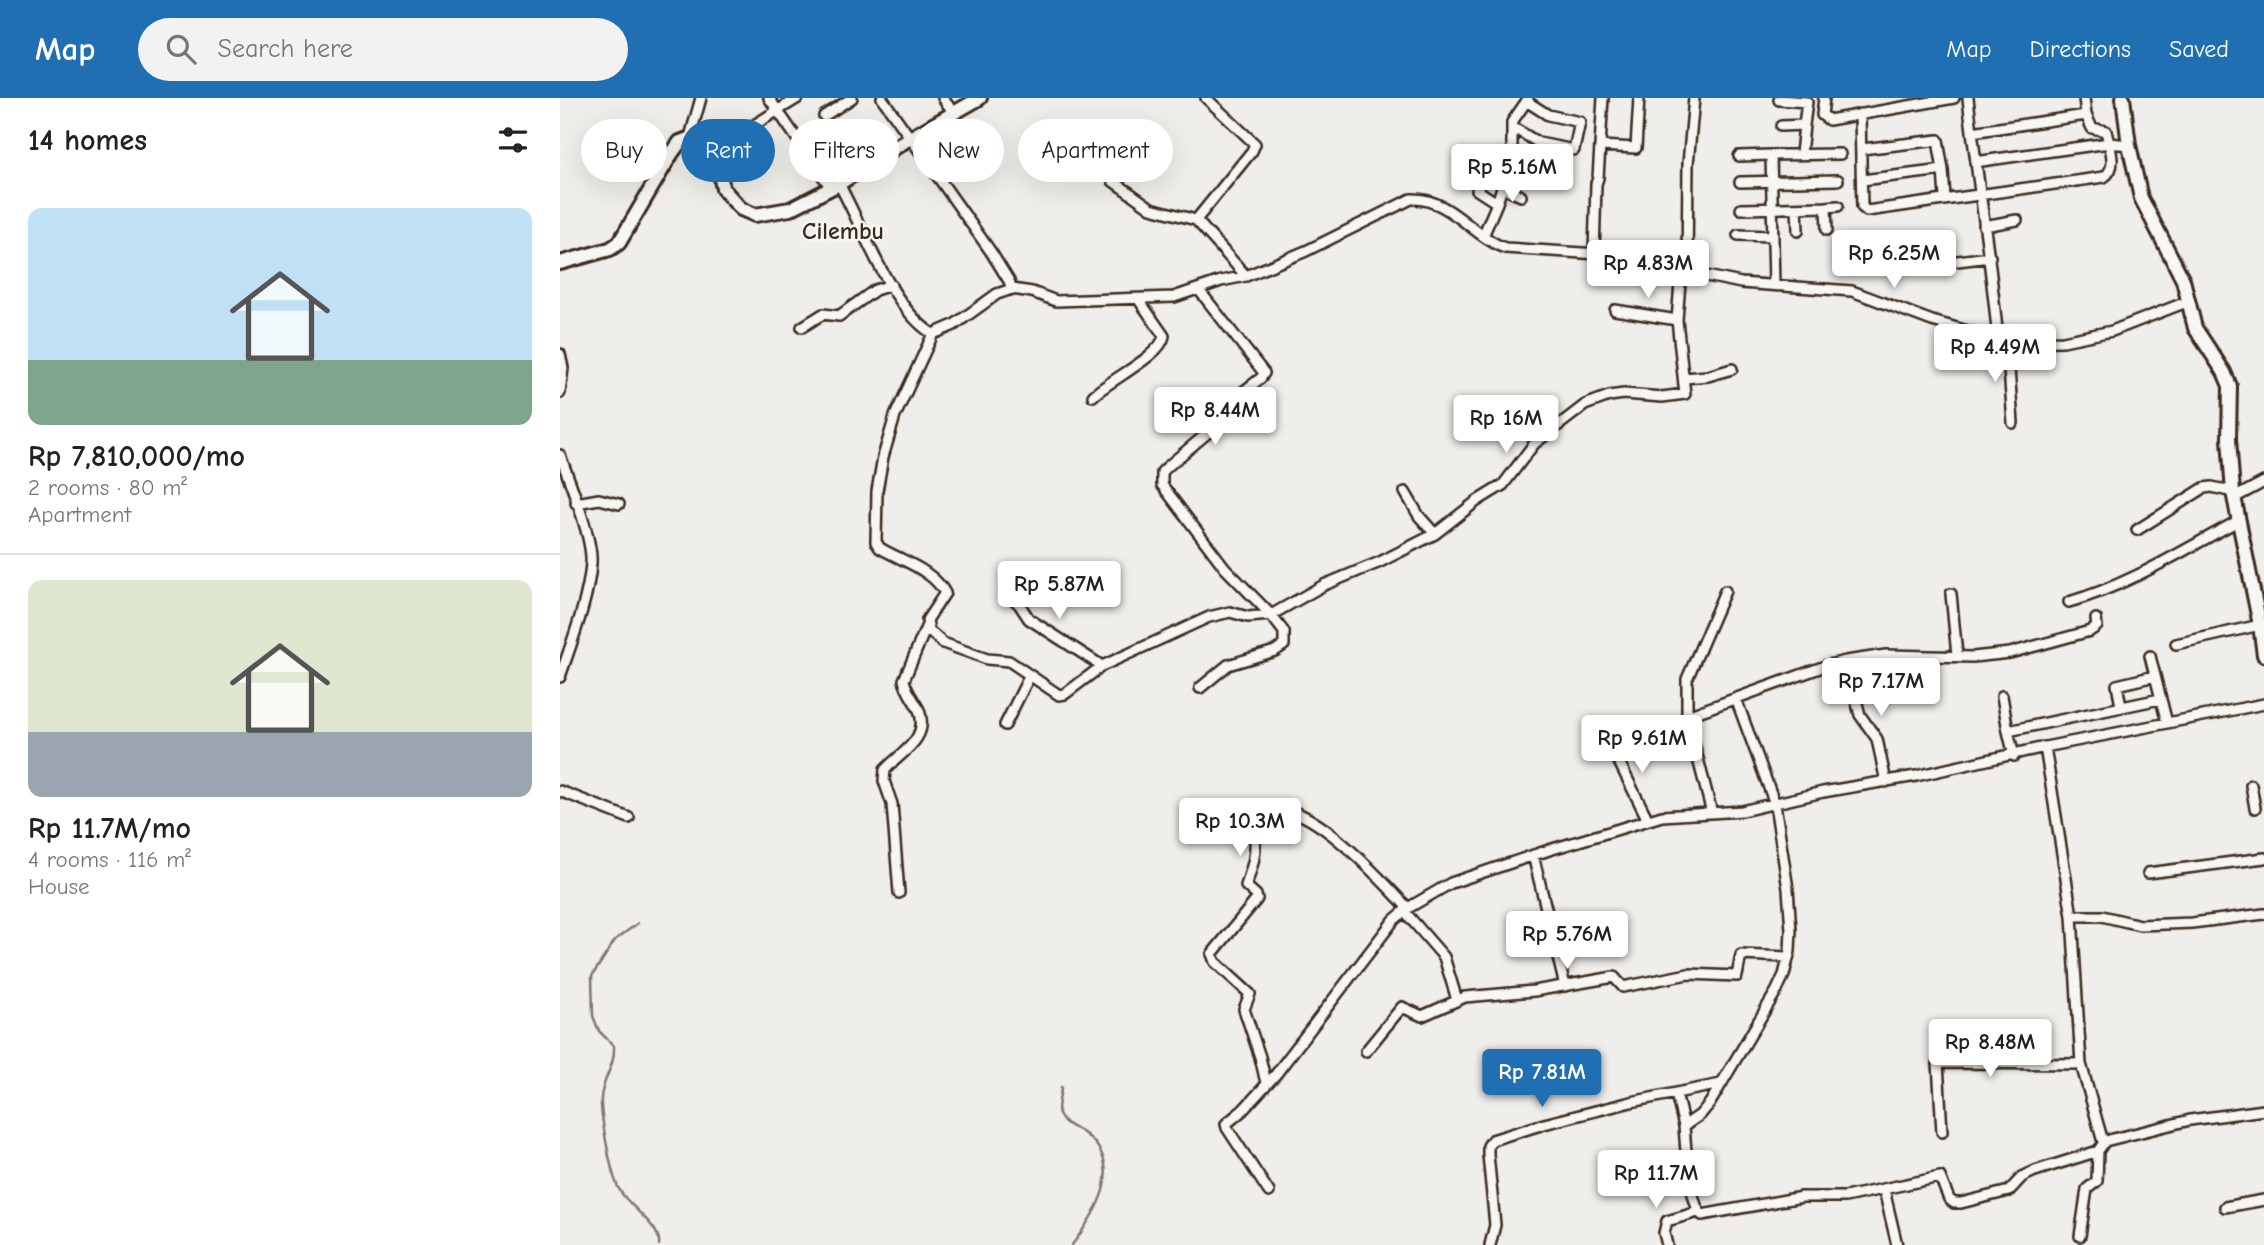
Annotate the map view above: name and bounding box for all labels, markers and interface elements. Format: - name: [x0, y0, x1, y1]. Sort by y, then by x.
- search box: [138, 18, 628, 81]
- text: Map: [35, 30, 96, 68]
- icon: search: [162, 30, 200, 68]
- text: Search here: [218, 34, 353, 64]
- text: Map: [1946, 35, 1992, 63]
- text: Directions: [2030, 35, 2131, 63]
- text: Saved: [2169, 35, 2229, 63]
- chip: Buy: [581, 119, 667, 182]
- chip: Rent: [681, 119, 775, 182]
- chip: Filters: [789, 119, 899, 182]
- chip: New: [913, 119, 1004, 182]
- chip: Apartment: [1018, 119, 1173, 182]
- icon: filters: [494, 121, 532, 159]
- text: 14 homes: [28, 123, 147, 158]
- pin: Rp 5.16M: [1440, 144, 1584, 204]
- text: Rp 5.16M: [1467, 153, 1557, 180]
- district label: Cilembu: [802, 217, 884, 245]
- pin: Rp 6.25M: [1822, 230, 1966, 290]
- text: Rp 6.25M: [1848, 239, 1940, 266]
- pin: Rp 4.83M: [1576, 240, 1720, 300]
- text: Rp 4.83M: [1603, 249, 1693, 276]
- icon: home: [217, 253, 343, 379]
- pin: Rp 4.49M: [1923, 324, 2067, 384]
- text: Rp 4.49M: [1950, 333, 2040, 360]
- pin: Rp 8.44M: [1143, 388, 1287, 447]
- text: Rp 8.44M: [1170, 396, 1260, 423]
- pin: Rp 16M: [1449, 396, 1563, 455]
- text: Rp 16M: [1469, 404, 1543, 431]
- text: Rp 7,810,000/mo: [28, 439, 245, 474]
- text: 2 rooms · 80 m²: [28, 474, 187, 501]
- text: Apartment: [28, 501, 131, 528]
- pin: Rp 5.87M: [987, 561, 1131, 621]
- text: Rp 5.87M: [1014, 570, 1104, 597]
- icon: home: [217, 625, 343, 751]
- pin: Rp 7.17M: [1809, 658, 1953, 718]
- text: Rp 7.17M: [1838, 667, 1924, 694]
- pin: Rp 9.61M: [1570, 716, 1714, 775]
- text: Rp 9.61M: [1597, 724, 1687, 751]
- pin: Rp 10.3M: [1168, 798, 1312, 858]
- text: Rp 10.3M: [1195, 807, 1285, 834]
- text: Rp 11.7M/mo: [28, 811, 191, 846]
- text: 4 rooms · 116 m²: [28, 846, 191, 873]
- text: House: [28, 873, 90, 900]
- pin: Rp 5.76M: [1495, 912, 1639, 971]
- text: Rp 5.76M: [1522, 920, 1612, 947]
- pin: Rp 8.48M: [1918, 1020, 2062, 1079]
- text: Rp 8.48M: [1945, 1028, 2035, 1055]
- pin: Rp 7.81M: [1470, 1049, 1614, 1109]
- text: Rp 7.81M: [1498, 1058, 1586, 1085]
- pin: Rp 11.7M: [1584, 1150, 1728, 1210]
- text: Rp 11.7M: [1614, 1159, 1698, 1186]

